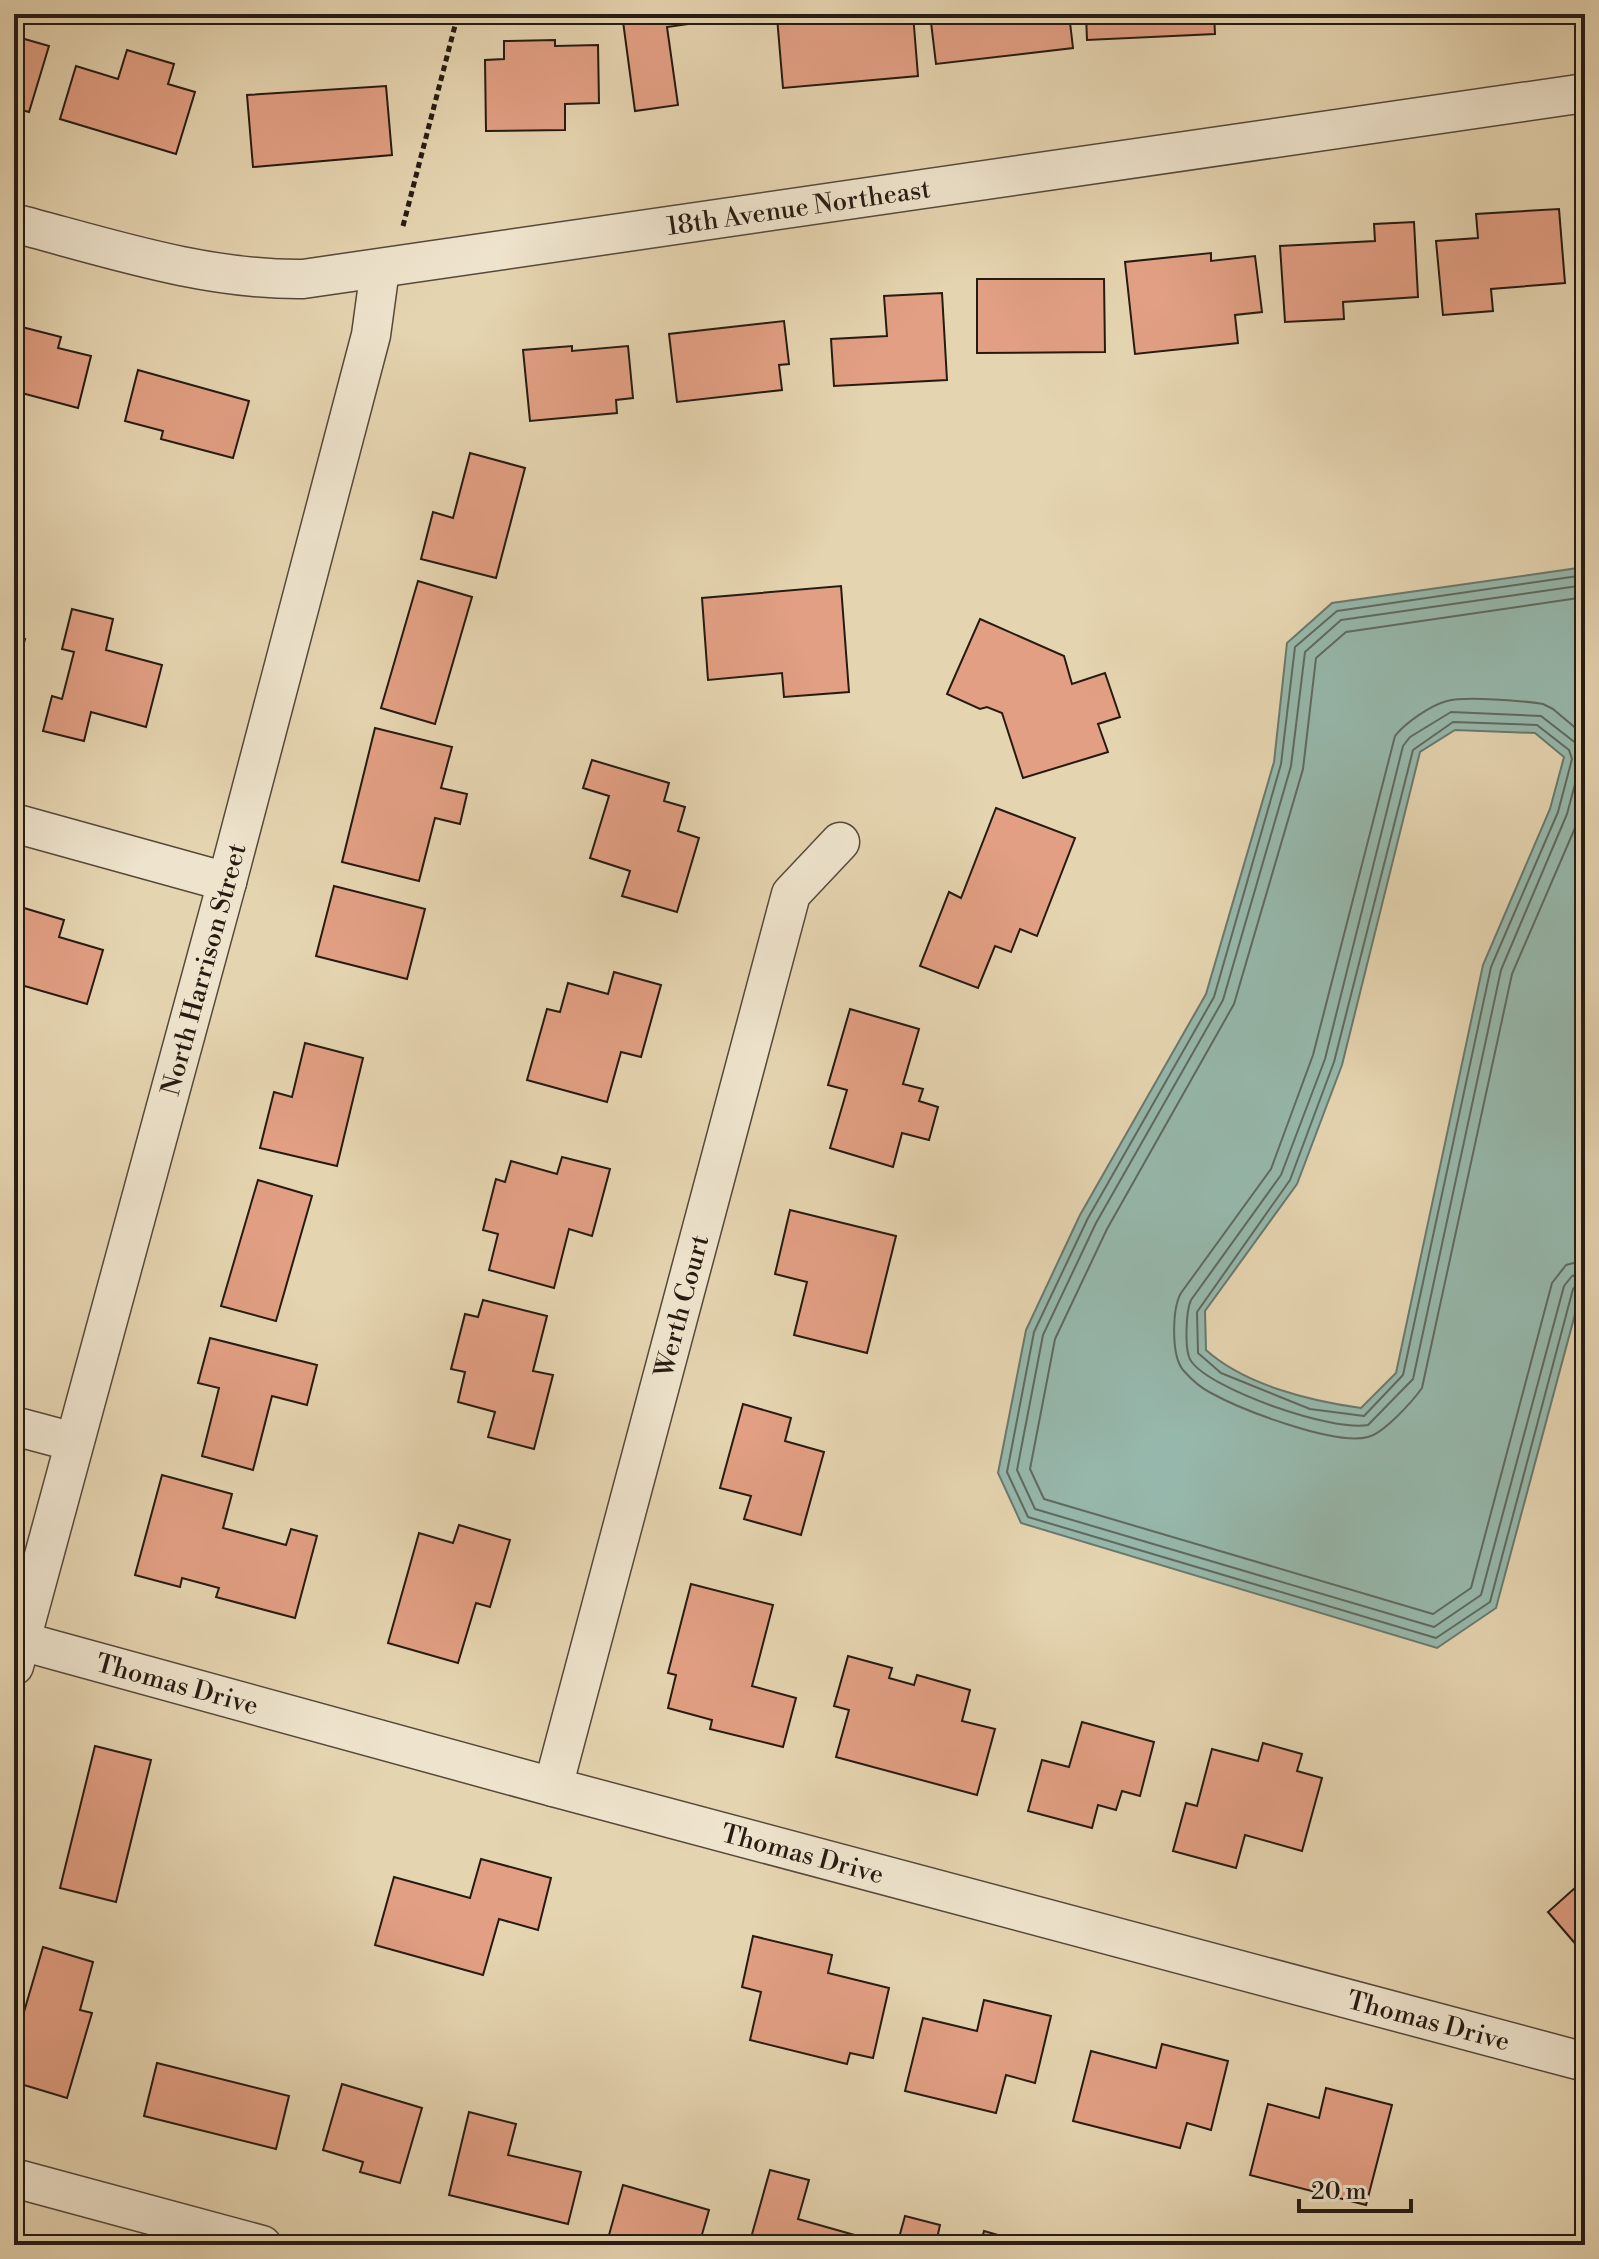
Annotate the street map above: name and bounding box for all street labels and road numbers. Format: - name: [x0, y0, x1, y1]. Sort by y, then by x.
- street label: 18th Avenue Northeast: [665, 173, 932, 243]
- street label: North Harrison Street: [155, 840, 253, 1099]
- street label: Werth Court: [648, 1231, 716, 1382]
- street label: Thomas Drive: [92, 1647, 262, 1722]
- street label: Thomas Drive: [718, 1818, 887, 1891]
- street label: Thomas Drive: [1344, 1984, 1513, 2058]

